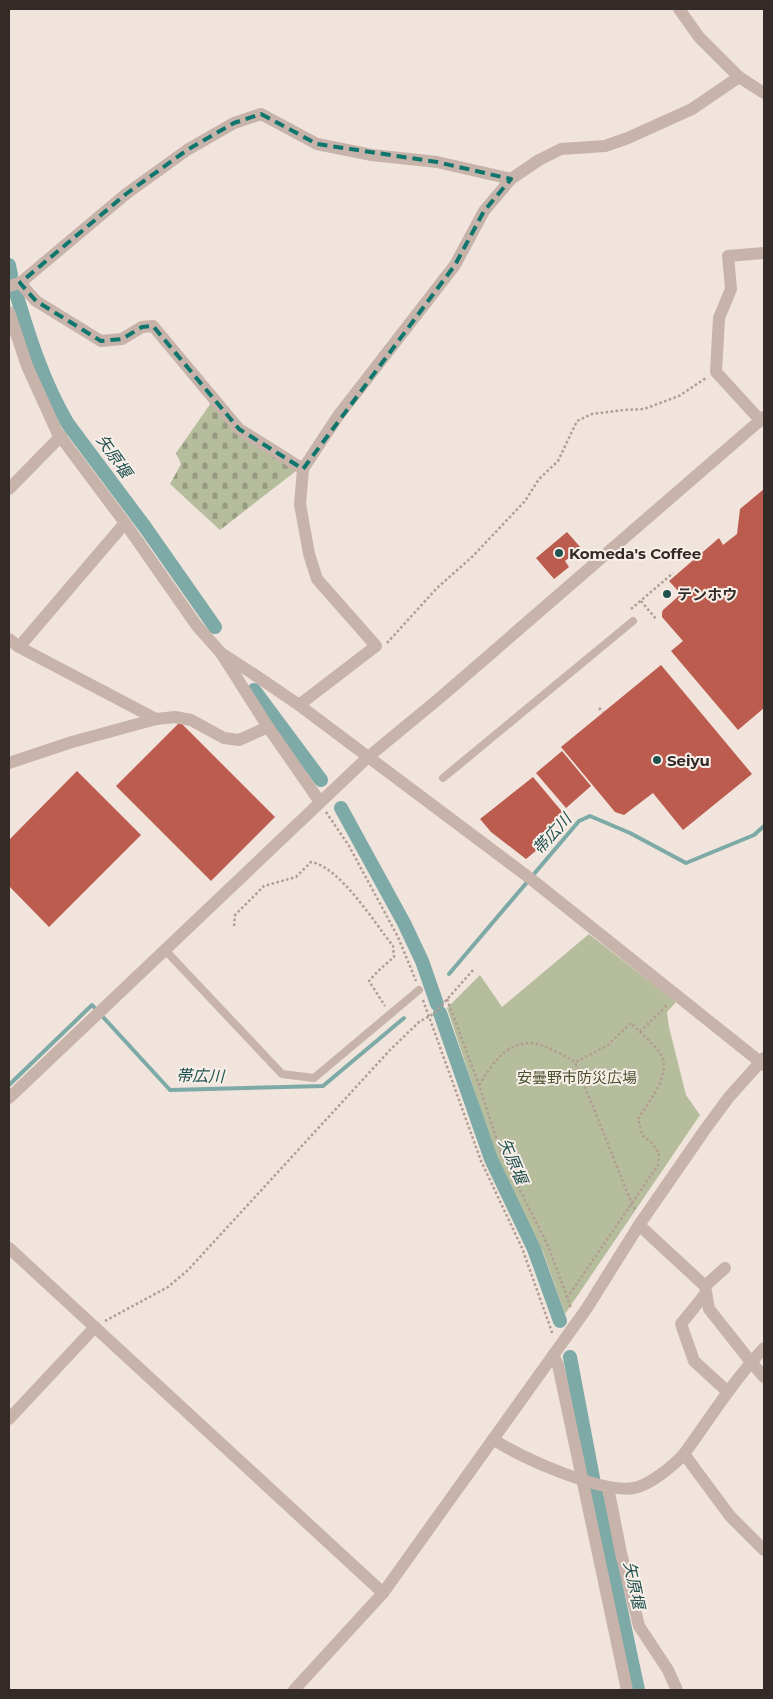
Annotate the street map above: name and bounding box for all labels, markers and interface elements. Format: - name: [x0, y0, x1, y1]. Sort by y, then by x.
- water label: 矢原堰: [92, 431, 137, 484]
- place label: Komeda's Coffee: [569, 544, 701, 563]
- marker: Komeda's Coffee: [553, 547, 565, 559]
- place label: テンホウ: [677, 585, 737, 604]
- marker: テンホウ: [661, 588, 673, 600]
- place label: Seiyu: [667, 751, 710, 770]
- marker: Seiyu: [651, 754, 663, 766]
- water label: 帯広川: [529, 808, 576, 858]
- water label: 帯広川: [176, 1066, 226, 1086]
- park label: 安曇野市防災広場: [517, 1068, 637, 1087]
- water label: 矢原堰: [495, 1135, 532, 1190]
- water label: 矢原堰: [620, 1560, 649, 1613]

